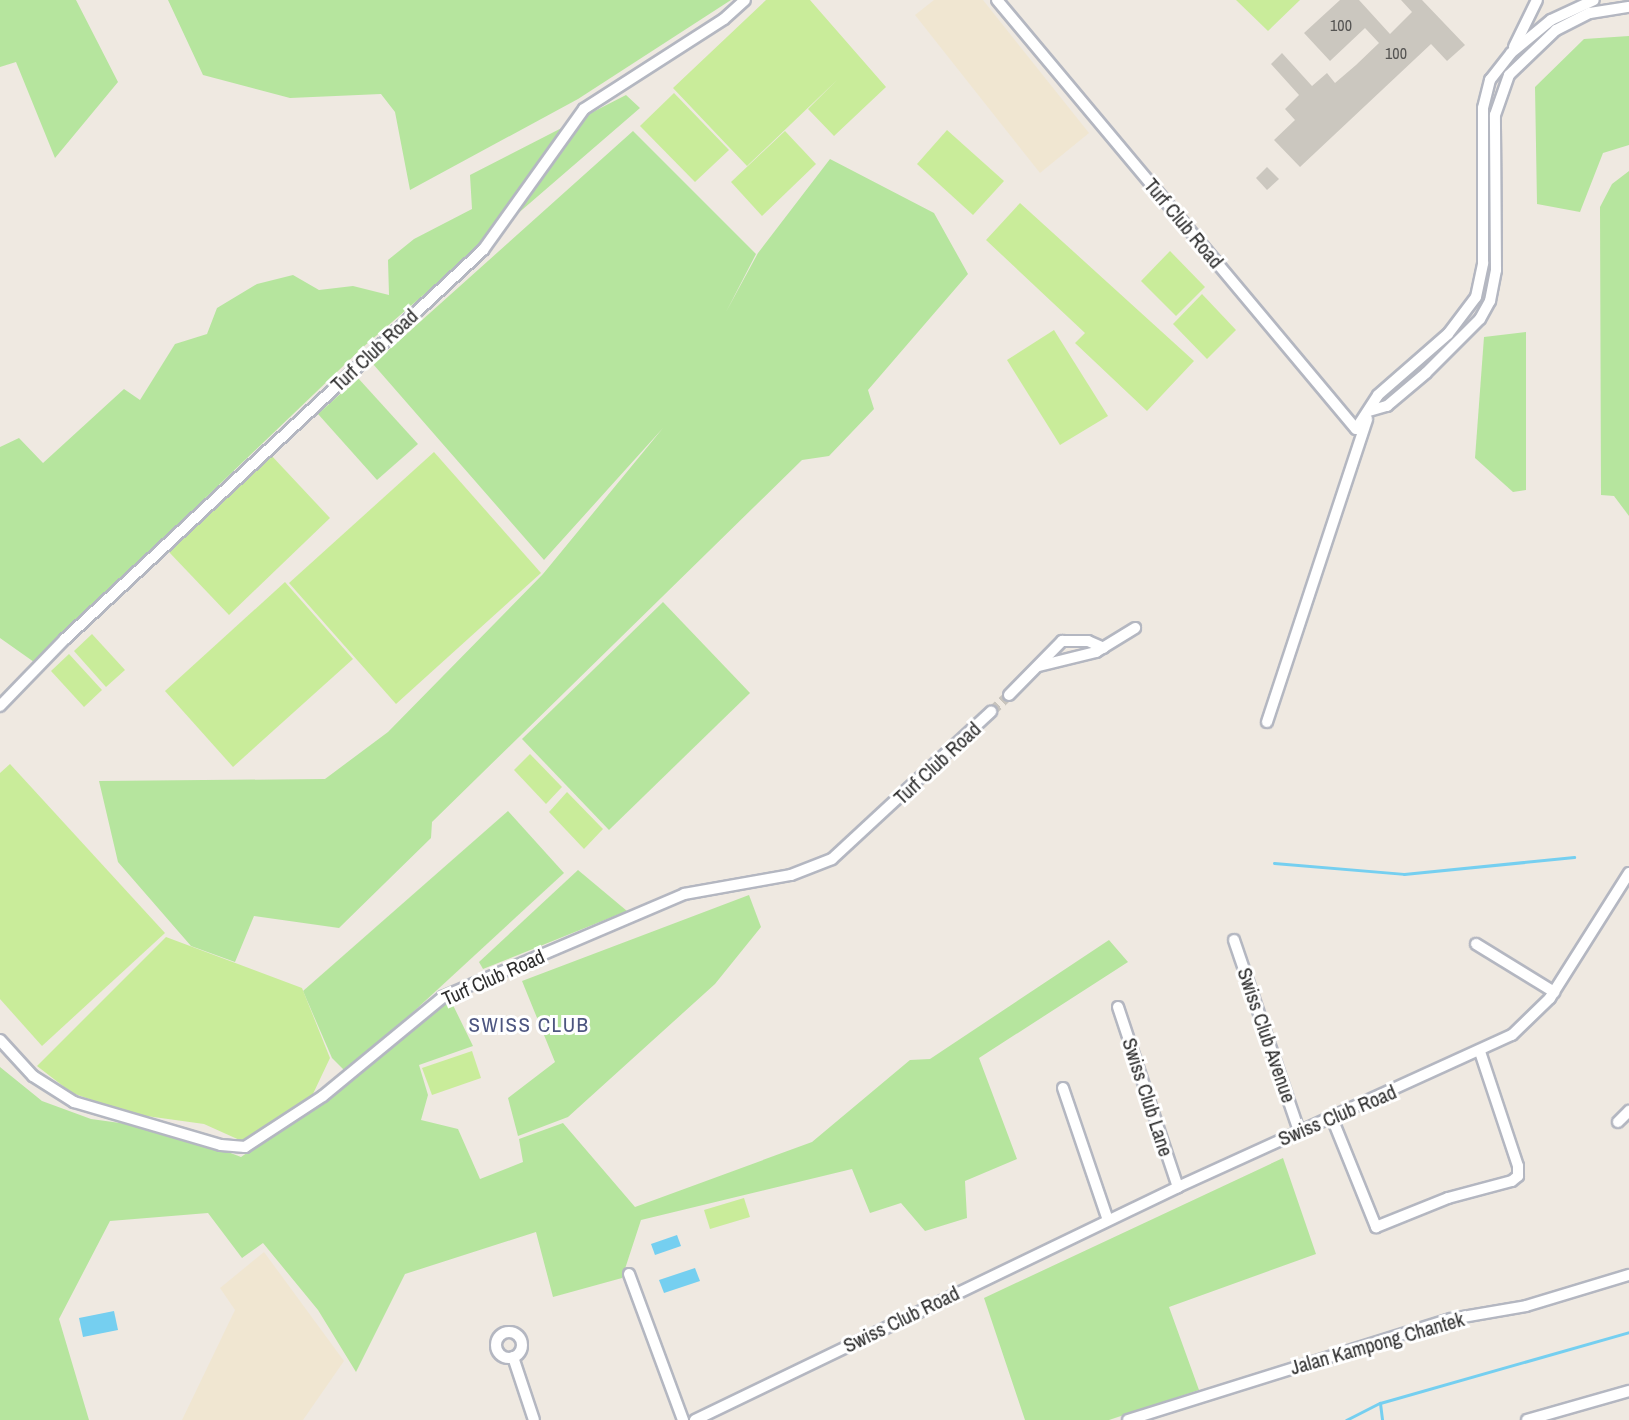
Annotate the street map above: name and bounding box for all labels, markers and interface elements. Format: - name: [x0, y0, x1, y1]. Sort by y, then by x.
- house number: 100: [1330, 15, 1352, 35]
- house number: 100: [1385, 43, 1407, 63]
- street label: Turf Club Road: [1140, 173, 1228, 273]
- street label: Turf Club Road: [326, 304, 422, 396]
- street label: Turf Club Road: [889, 717, 985, 809]
- street label: Turf Club Road: [438, 944, 548, 1010]
- street label: Swiss Club Avenue: [1233, 964, 1301, 1106]
- district label: SWISS CLUB: [468, 1012, 590, 1038]
- street label: Swiss Club Lane: [1118, 1035, 1178, 1159]
- street label: Swiss Club Road: [1274, 1079, 1400, 1151]
- street label: Swiss Club Road: [839, 1281, 963, 1357]
- street label: Jalan Kampong Chantek: [1287, 1307, 1467, 1379]

